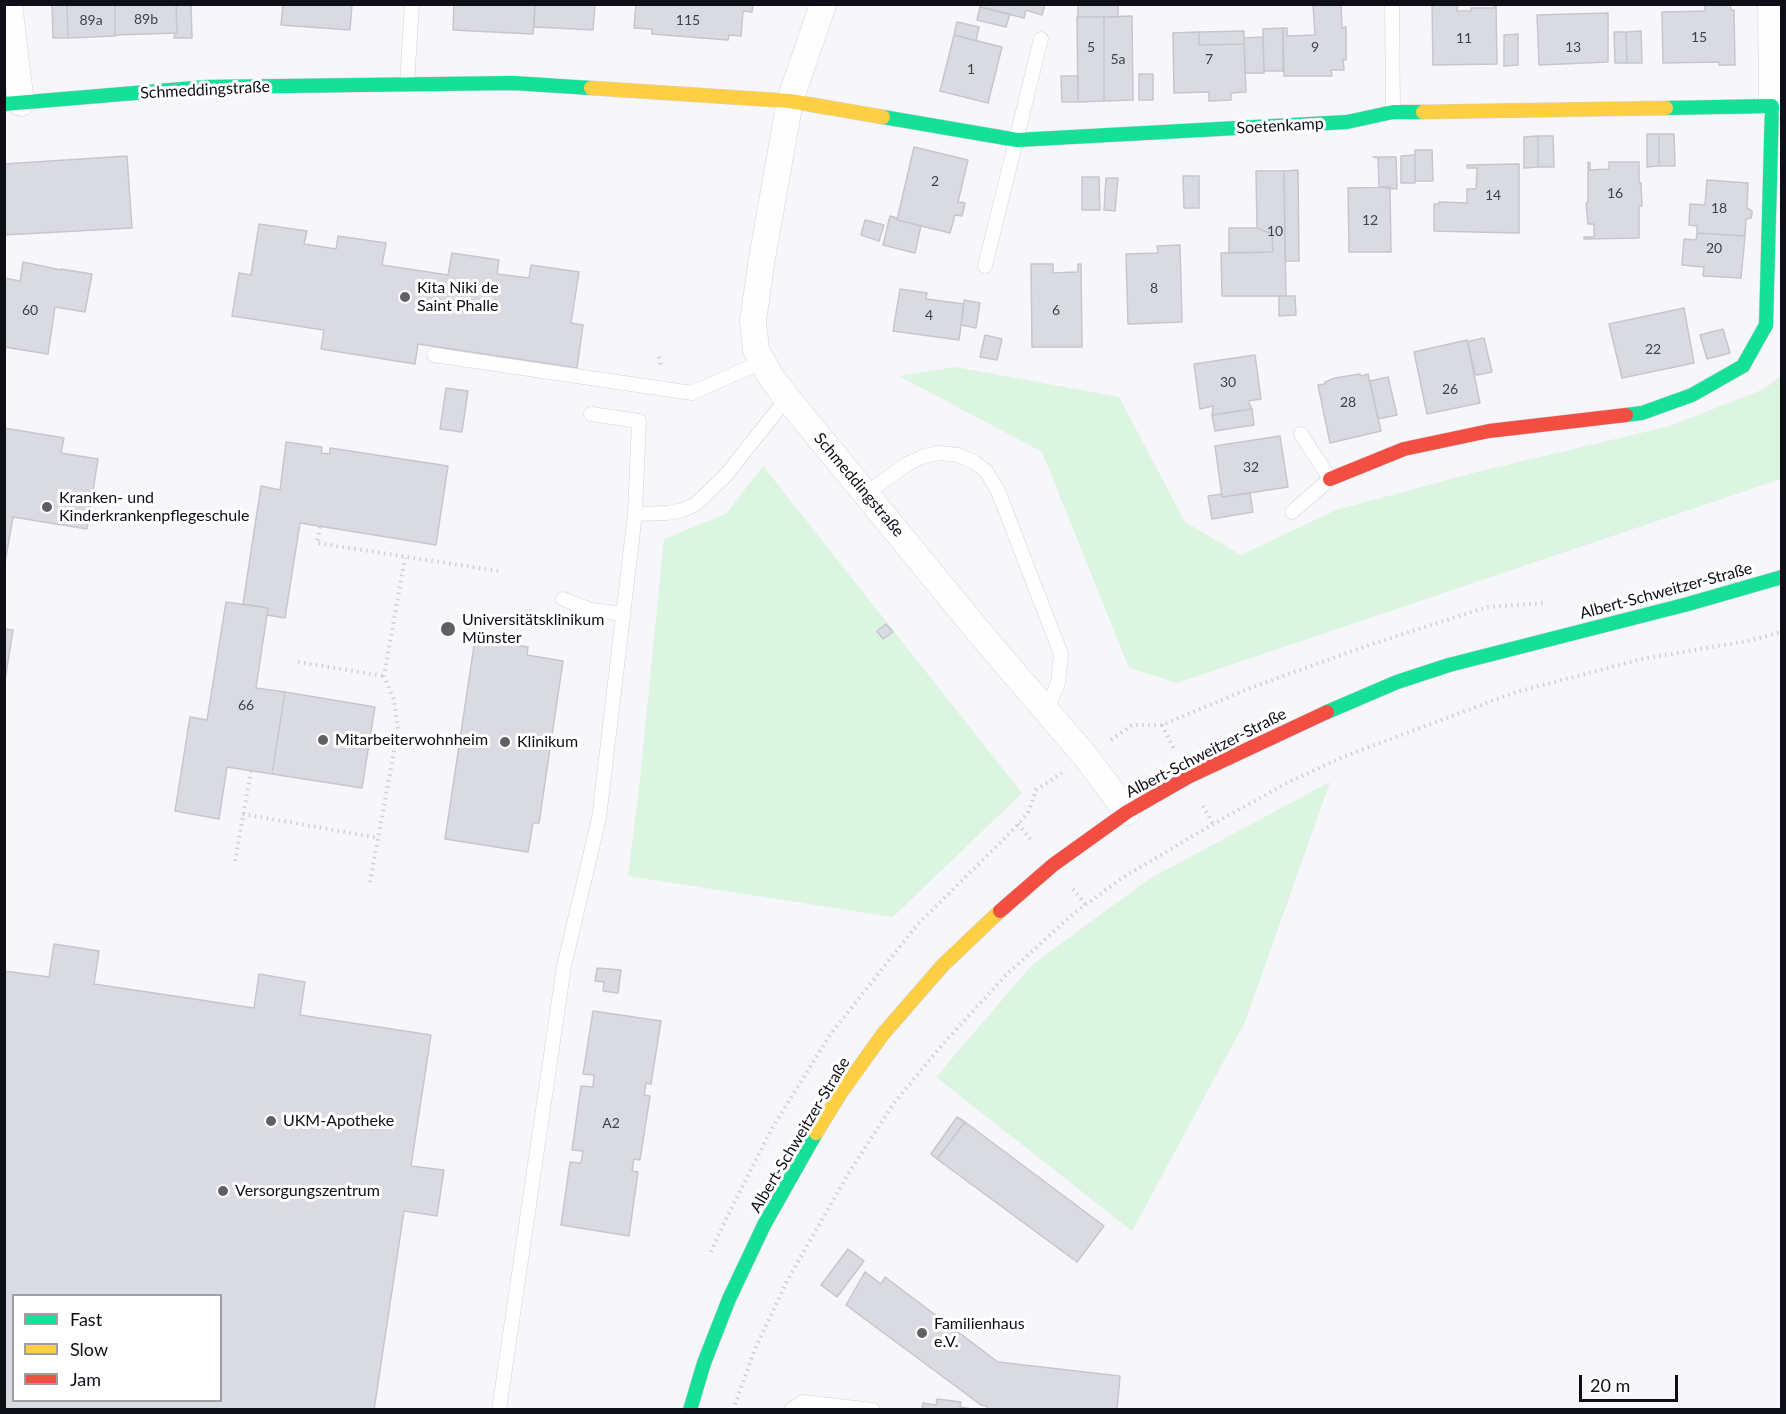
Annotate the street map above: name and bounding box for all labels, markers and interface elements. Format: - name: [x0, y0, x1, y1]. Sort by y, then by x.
- house number: 89b: [134, 11, 158, 27]
- house number: 89a: [79, 12, 103, 28]
- house number: 115: [676, 12, 700, 28]
- house number: 15: [1691, 29, 1707, 45]
- house number: 11: [1456, 30, 1472, 46]
- house number: 5: [1087, 39, 1095, 55]
- house number: 9: [1311, 39, 1319, 55]
- house number: 13: [1565, 39, 1581, 55]
- house number: 5a: [1110, 51, 1126, 67]
- house number: 7: [1205, 51, 1213, 67]
- house number: 1: [967, 61, 975, 77]
- street label: Schmeddingstraße: [140, 77, 270, 103]
- street label: Soetenkamp: [1236, 114, 1324, 138]
- house number: 2: [931, 173, 939, 189]
- house number: 16: [1607, 185, 1623, 201]
- house number: 14: [1485, 187, 1501, 203]
- house number: 18: [1711, 200, 1727, 216]
- house number: 12: [1362, 212, 1378, 228]
- house number: 10: [1267, 223, 1283, 239]
- house number: 20: [1706, 240, 1722, 256]
- place label: Kita Niki de Saint Phalle: [417, 278, 499, 316]
- house number: 8: [1150, 280, 1158, 296]
- marker: Kita Niki de Saint Phalle: [398, 290, 412, 304]
- house number: 60: [22, 302, 38, 318]
- house number: 6: [1052, 302, 1060, 318]
- house number: 4: [925, 307, 933, 323]
- house number: 22: [1645, 341, 1661, 357]
- house number: 30: [1220, 374, 1236, 390]
- house number: 26: [1442, 381, 1458, 397]
- house number: 28: [1340, 394, 1356, 410]
- street label: Schmeddingstraße: [810, 429, 908, 541]
- house number: 32: [1243, 459, 1259, 475]
- place label: Kranken- und Kinderkrankenpflegeschule: [59, 488, 249, 526]
- marker: Kranken- und Kinderkrankenpflegeschule: [40, 500, 54, 514]
- street label: Albert-Schweitzer-Straße: [1578, 559, 1754, 623]
- place label: Universitätsklinikum Münster: [462, 610, 604, 648]
- marker: Universitätsklinikum Münster: [439, 620, 457, 638]
- house number: 66: [238, 697, 254, 713]
- street label: Albert-Schweitzer-Straße: [1123, 704, 1289, 802]
- place label: Mitarbeiterwohnheim: [335, 730, 488, 750]
- place label: Klinikum: [517, 732, 578, 752]
- marker: Mitarbeiterwohnheim: [316, 733, 330, 747]
- marker: Klinikum: [498, 735, 512, 749]
- street label: Albert-Schweitzer-Straße: [746, 1054, 854, 1216]
- place label: UKM-Apotheke: [283, 1111, 394, 1131]
- marker: UKM-Apotheke: [264, 1114, 278, 1128]
- house number: A2: [602, 1115, 620, 1131]
- place label: Versorgungszentrum: [235, 1181, 380, 1201]
- marker: Versorgungszentrum: [216, 1184, 230, 1198]
- legend: [12, 1294, 222, 1402]
- text: Fast: [70, 1308, 102, 1330]
- place label: Familienhaus e.V.: [934, 1314, 1025, 1352]
- marker: Familienhaus e.V.: [915, 1326, 929, 1340]
- text: Slow: [70, 1338, 108, 1360]
- scale bar: [1582, 1363, 1681, 1401]
- text: Jam: [70, 1368, 101, 1390]
- text: 20 m: [1590, 1374, 1630, 1396]

